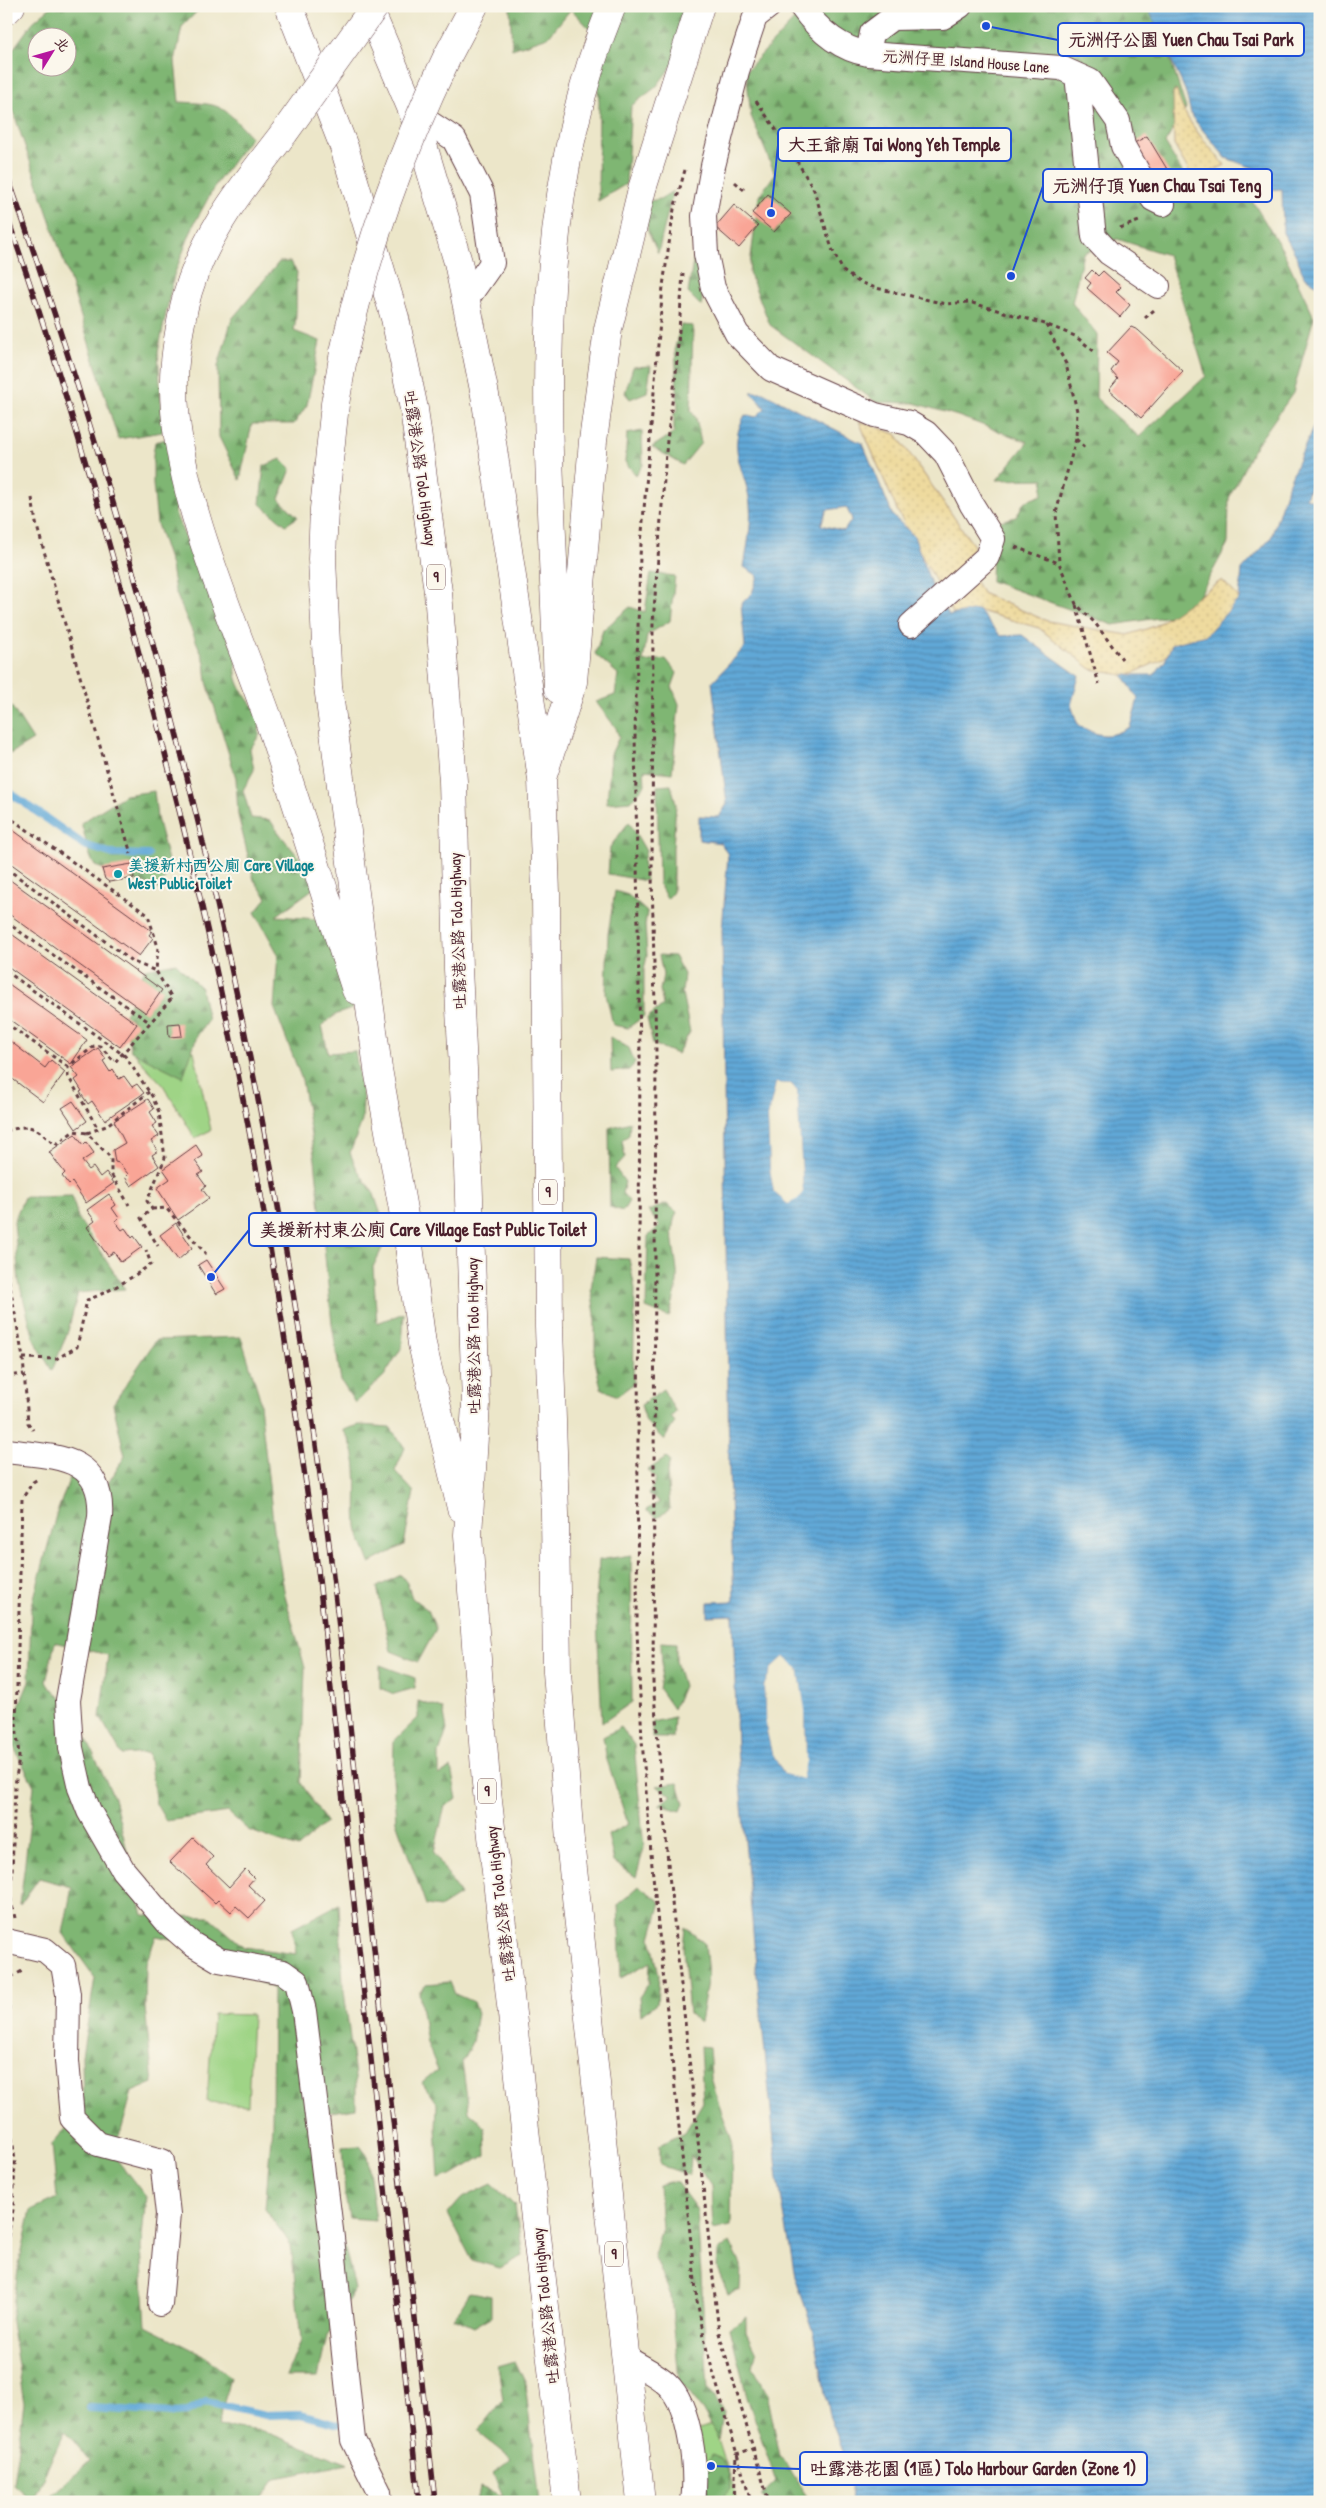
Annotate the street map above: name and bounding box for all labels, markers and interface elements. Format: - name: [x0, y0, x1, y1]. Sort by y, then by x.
- callout: 元洲仔公園 Yuen Chau Tsai Park: [1058, 23, 1304, 56]
- text: 元洲仔公園 Yuen Chau Tsai Park: [1068, 27, 1294, 52]
- north arrow: [28, 28, 78, 78]
- text: 北: [51, 33, 75, 55]
- street label: 元洲仔里 Island House Lane: [882, 44, 1051, 78]
- callout: 大王爺廟 Tai Wong Yeh Temple: [778, 128, 1011, 161]
- text: 大王爺廟 Tai Wong Yeh Temple: [788, 132, 1001, 158]
- callout: 元洲仔頂 Yuen Chau Tsai Teng: [1043, 169, 1272, 202]
- text: 元洲仔頂 Yuen Chau Tsai Teng: [1053, 173, 1261, 199]
- street label: 吐露港公路 Tolo Highway: [399, 389, 443, 548]
- road number: 9: [427, 564, 445, 590]
- street label: 吐露港公路 Tolo Highway: [443, 852, 471, 1010]
- place label: 美援新村西公廁 Care Village West Public Toilet: [128, 854, 315, 894]
- marker: 美援新村西公廁 Care Village West Public Toilet: [112, 868, 124, 880]
- road number: 9: [539, 1180, 557, 1204]
- callout: 美援新村東公廁 Care Village East Public Toilet: [249, 1213, 596, 1246]
- text: 美援新村東公廁 Care Village East Public Toilet: [260, 1217, 587, 1243]
- street label: 吐露港公路 Tolo Highway: [461, 1257, 485, 1415]
- road number: 9: [478, 1778, 496, 1804]
- street label: 吐露港公路 Tolo Highway: [479, 1824, 521, 1983]
- street label: 吐露港公路 Tolo Highway: [526, 2226, 564, 2385]
- road number: 9: [605, 2242, 623, 2266]
- callout: 吐露港花園 (1區) Tolo Harbour Garden (Zone 1): [800, 2452, 1147, 2485]
- text: 吐露港花園 (1區) Tolo Harbour Garden (Zone 1): [810, 2456, 1136, 2481]

